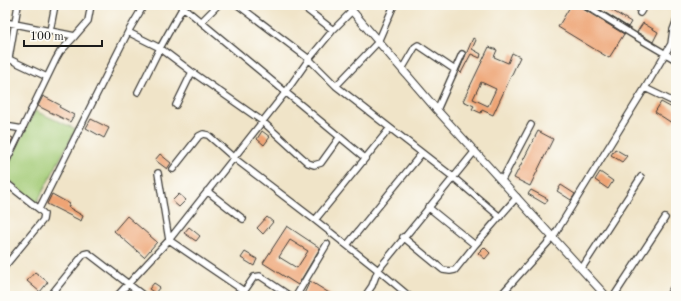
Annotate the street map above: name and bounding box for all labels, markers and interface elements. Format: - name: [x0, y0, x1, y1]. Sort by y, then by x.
- scale bar: [24, 22, 102, 48]
- text: 100 m: [30, 31, 64, 43]

